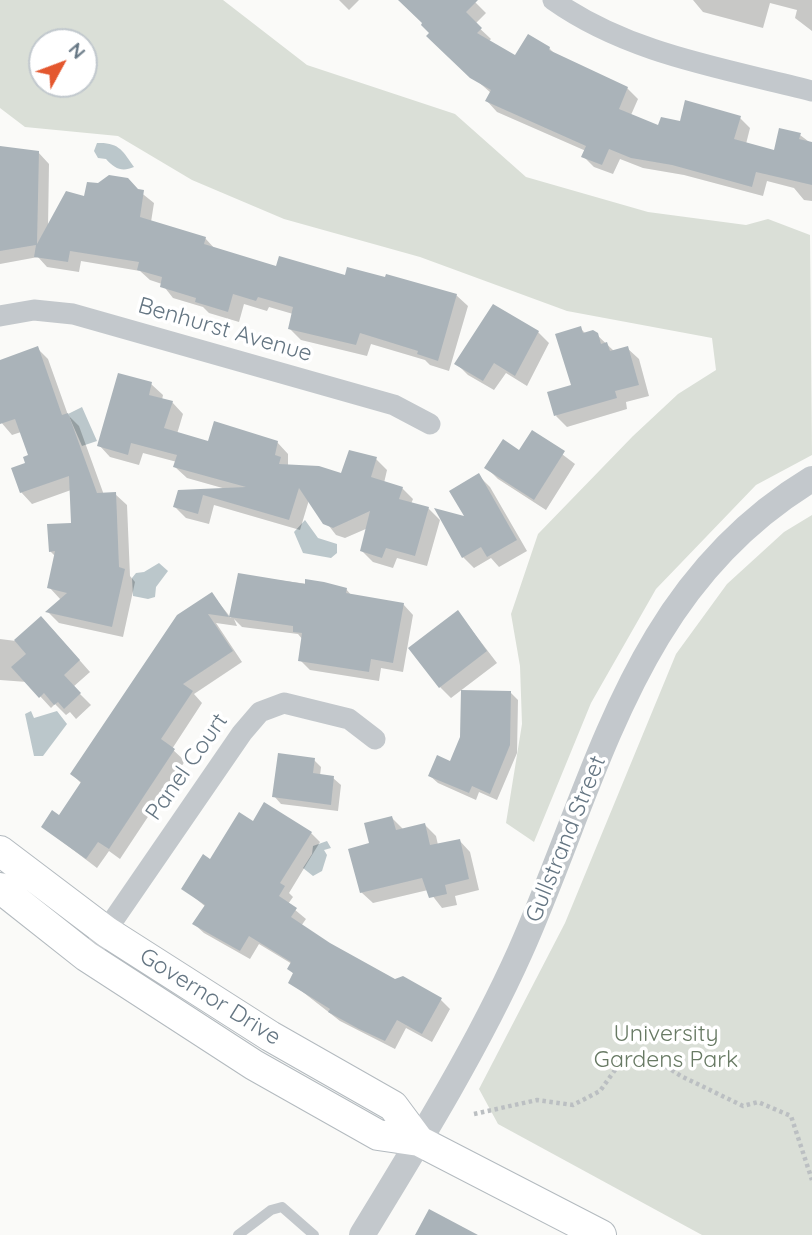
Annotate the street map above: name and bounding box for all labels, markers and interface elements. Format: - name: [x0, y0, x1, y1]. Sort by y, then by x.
- north arrow: [28, 28, 98, 98]
- text: N: [64, 37, 91, 64]
- street label: Benhurst Avenue: [135, 292, 315, 368]
- street label: Panel Court: [140, 708, 234, 826]
- street label: Gullstrand Street: [520, 752, 612, 926]
- street label: Governor Drive: [134, 943, 286, 1051]
- park label: University Gardens Park: [594, 1020, 738, 1074]

